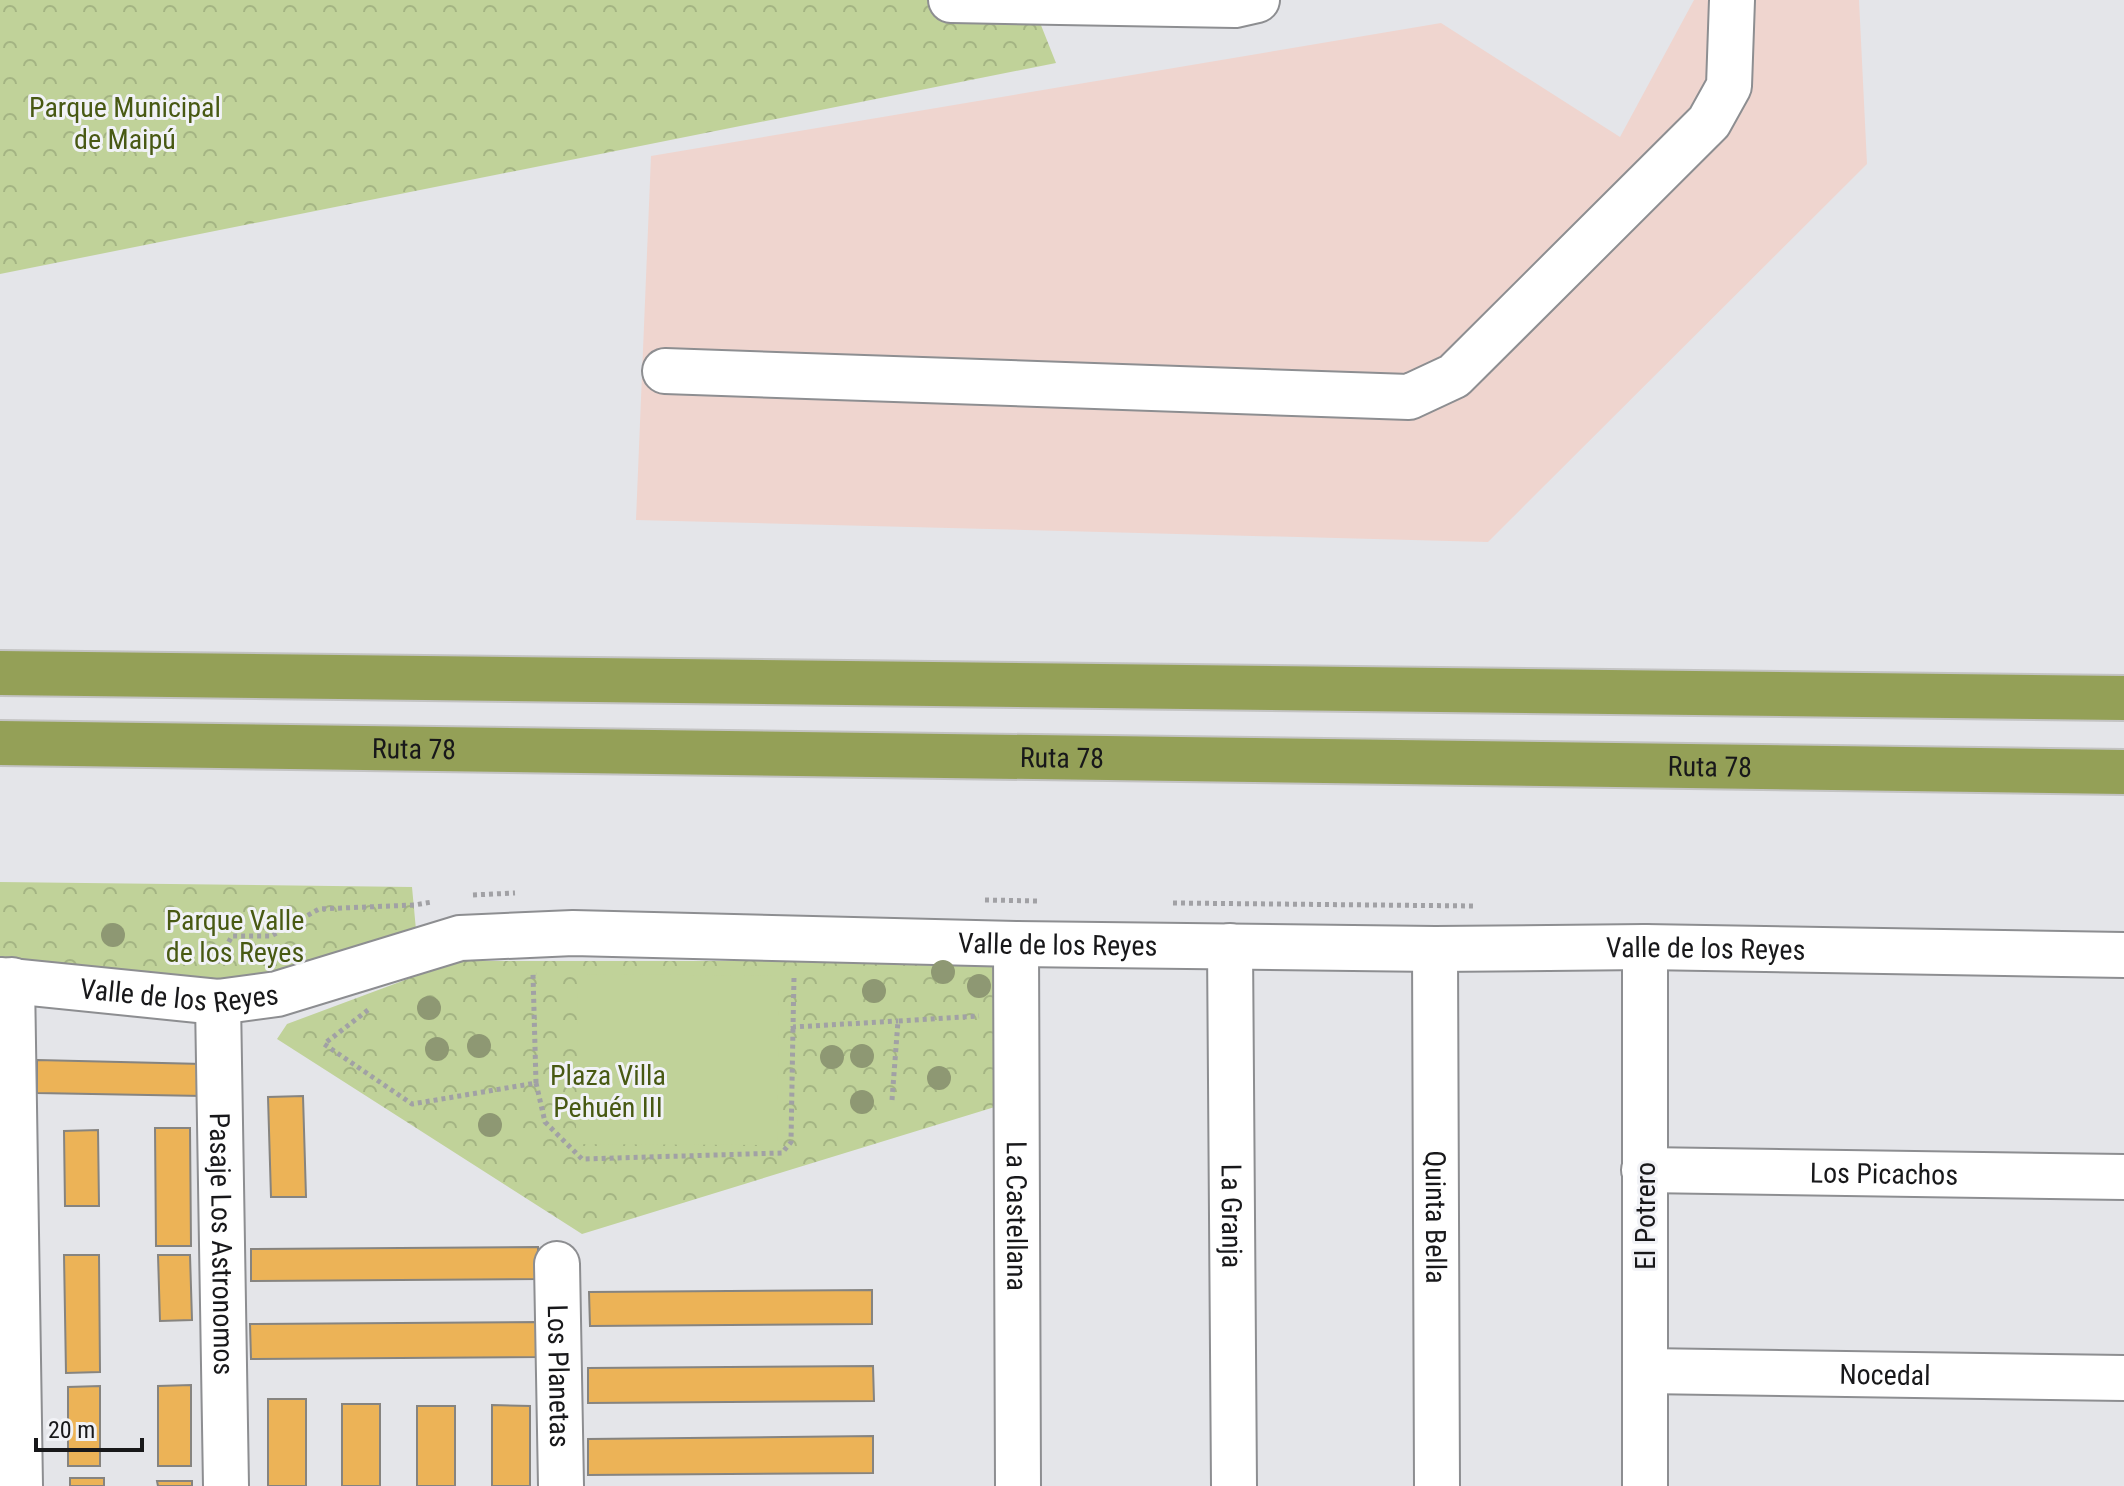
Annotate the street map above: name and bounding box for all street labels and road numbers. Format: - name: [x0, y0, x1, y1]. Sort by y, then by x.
- street label: Ruta 78: [372, 732, 456, 766]
- street label: Ruta 78: [1020, 741, 1104, 775]
- street label: Ruta 78: [1667, 750, 1752, 784]
- street label: Valle de los Reyes: [958, 927, 1158, 963]
- street label: Valle de los Reyes: [1606, 931, 1806, 967]
- street label: Valle de los Reyes: [78, 972, 280, 1019]
- street label: Pasaje Los Astronomos: [203, 1112, 240, 1376]
- street label: La Castellana: [1000, 1141, 1033, 1291]
- street label: Quinta Bella: [1419, 1150, 1452, 1284]
- street label: Los Picachos: [1810, 1156, 1958, 1192]
- street label: El Potrero: [1629, 1162, 1662, 1270]
- street label: La Granja: [1215, 1164, 1248, 1268]
- street label: Los Planetas: [541, 1304, 576, 1448]
- street label: Nocedal: [1839, 1358, 1931, 1392]

